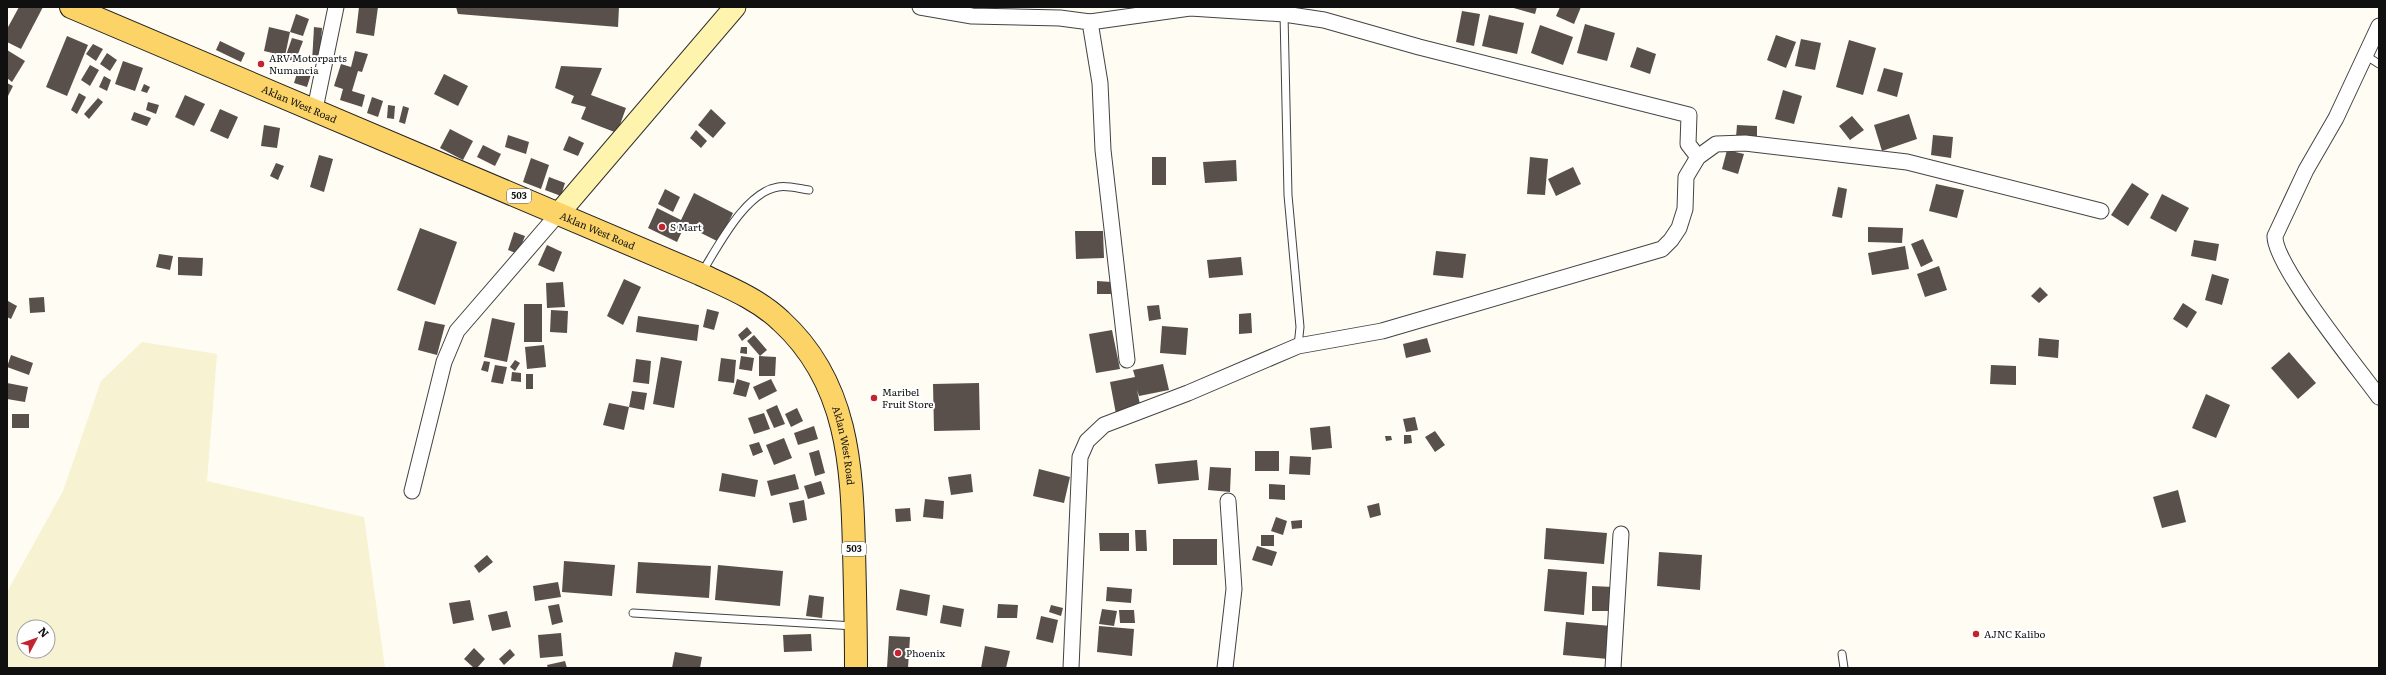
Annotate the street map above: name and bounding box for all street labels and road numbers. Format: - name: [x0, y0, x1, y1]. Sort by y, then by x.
- street label: Aklan West Road: [259, 81, 339, 126]
- road number: 503: [507, 189, 531, 203]
- street label: Aklan West Road: [558, 207, 638, 253]
- street label: Aklan West Road: [829, 404, 859, 486]
- road number: 503: [842, 542, 866, 556]

